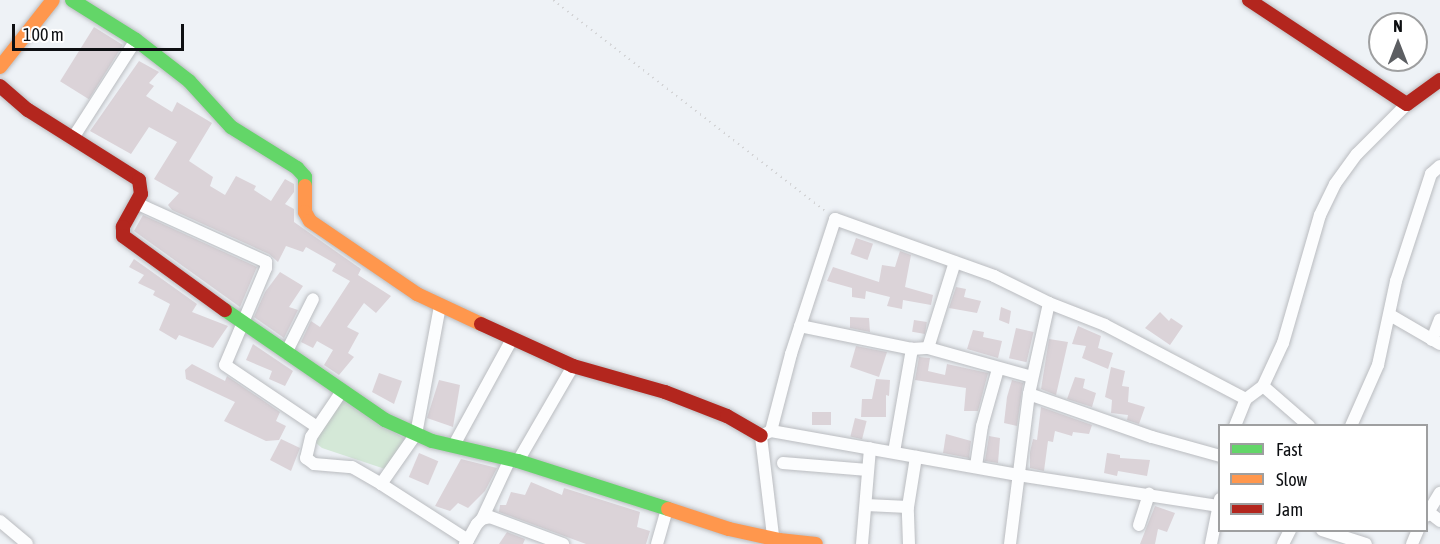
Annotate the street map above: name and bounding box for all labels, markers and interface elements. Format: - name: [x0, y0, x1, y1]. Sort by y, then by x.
- scale bar: [15, 12, 188, 50]
- north arrow: [1368, 12, 1428, 72]
- text: N: [1393, 17, 1403, 35]
- text: 100 m: [23, 24, 64, 45]
- legend: [1218, 424, 1428, 532]
- text: Fast: [1276, 439, 1303, 460]
- text: Slow: [1276, 469, 1307, 490]
- text: Jam: [1276, 499, 1303, 520]

